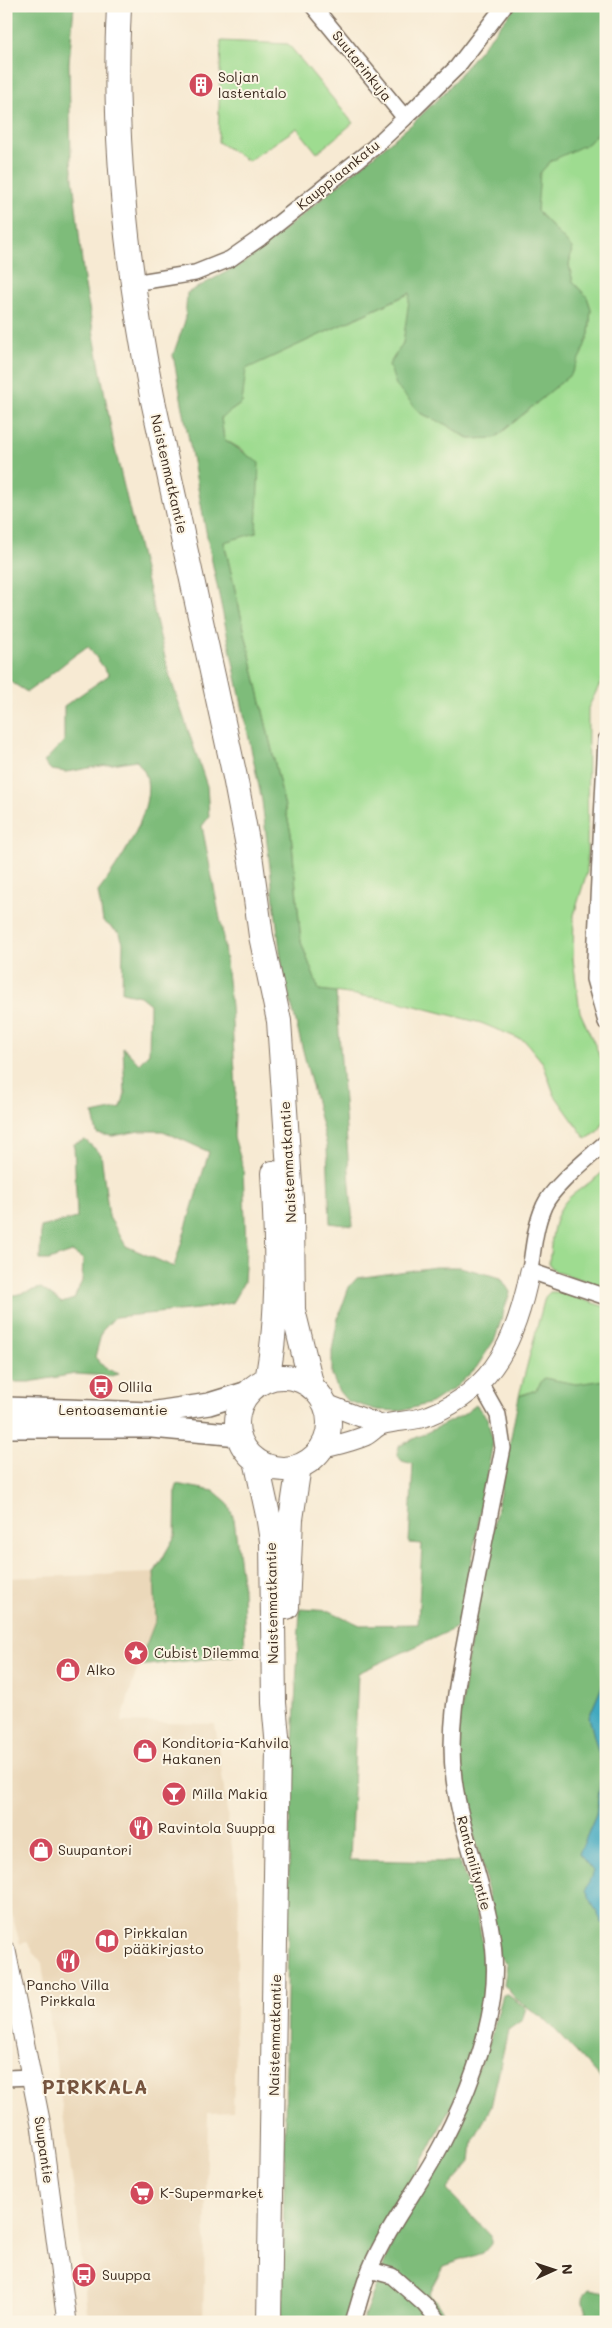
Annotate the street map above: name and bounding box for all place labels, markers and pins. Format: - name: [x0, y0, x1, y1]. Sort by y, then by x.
- place label: Soljan lastentalo: [218, 67, 286, 102]
- building icon: Soljan lastentalo: [188, 72, 214, 98]
- bus stop icon: Ollila: [88, 1374, 114, 1400]
- place label: Ollila: [118, 1377, 153, 1396]
- place icon: Cubist Dilemma: [123, 1640, 149, 1666]
- place label: Cubist Dilemma: [154, 1643, 259, 1662]
- shop icon: Alko: [55, 1657, 81, 1683]
- place label: Alko: [86, 1660, 115, 1679]
- place label: Konditoria-Kahvila Hakanen: [162, 1733, 289, 1768]
- shop icon: Konditoria-Kahvila Hakanen: [132, 1738, 158, 1764]
- bar icon: Milla Makia: [161, 1781, 187, 1807]
- place label: Milla Makia: [192, 1784, 268, 1803]
- restaurant icon: Ravintola Suuppa: [128, 1815, 154, 1841]
- place label: Ravintola Suuppa: [158, 1818, 276, 1837]
- shop icon: Suupantori: [28, 1837, 54, 1863]
- place label: Suupantori: [58, 1840, 132, 1859]
- place label: Pirkkalan pääkirjasto: [124, 1923, 204, 1958]
- library icon: Pirkkalan pääkirjasto: [94, 1928, 120, 1954]
- restaurant icon: Pancho Villa Pirkkala: [55, 1948, 81, 1974]
- place label: Pancho Villa Pirkkala: [27, 1975, 109, 2010]
- supermarket icon: K-Supermarket: [129, 2180, 155, 2206]
- place label: K-Supermarket: [160, 2183, 263, 2202]
- bus stop icon: Suuppa: [71, 2262, 97, 2288]
- place label: Suuppa: [102, 2265, 151, 2284]

